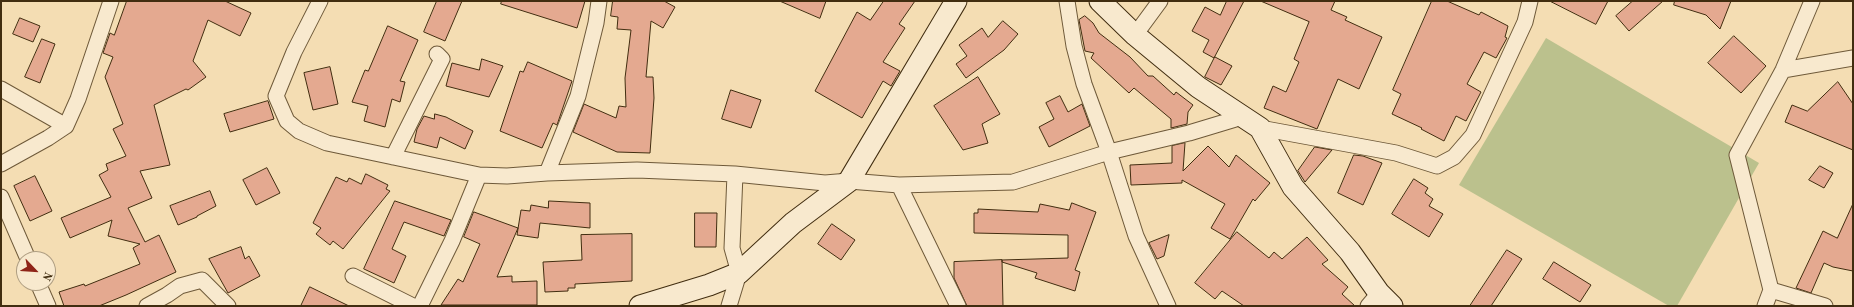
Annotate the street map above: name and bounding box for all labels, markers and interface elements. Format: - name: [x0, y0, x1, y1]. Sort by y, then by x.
- north arrow: [16, 251, 56, 291]
- text: N: [40, 270, 53, 282]

